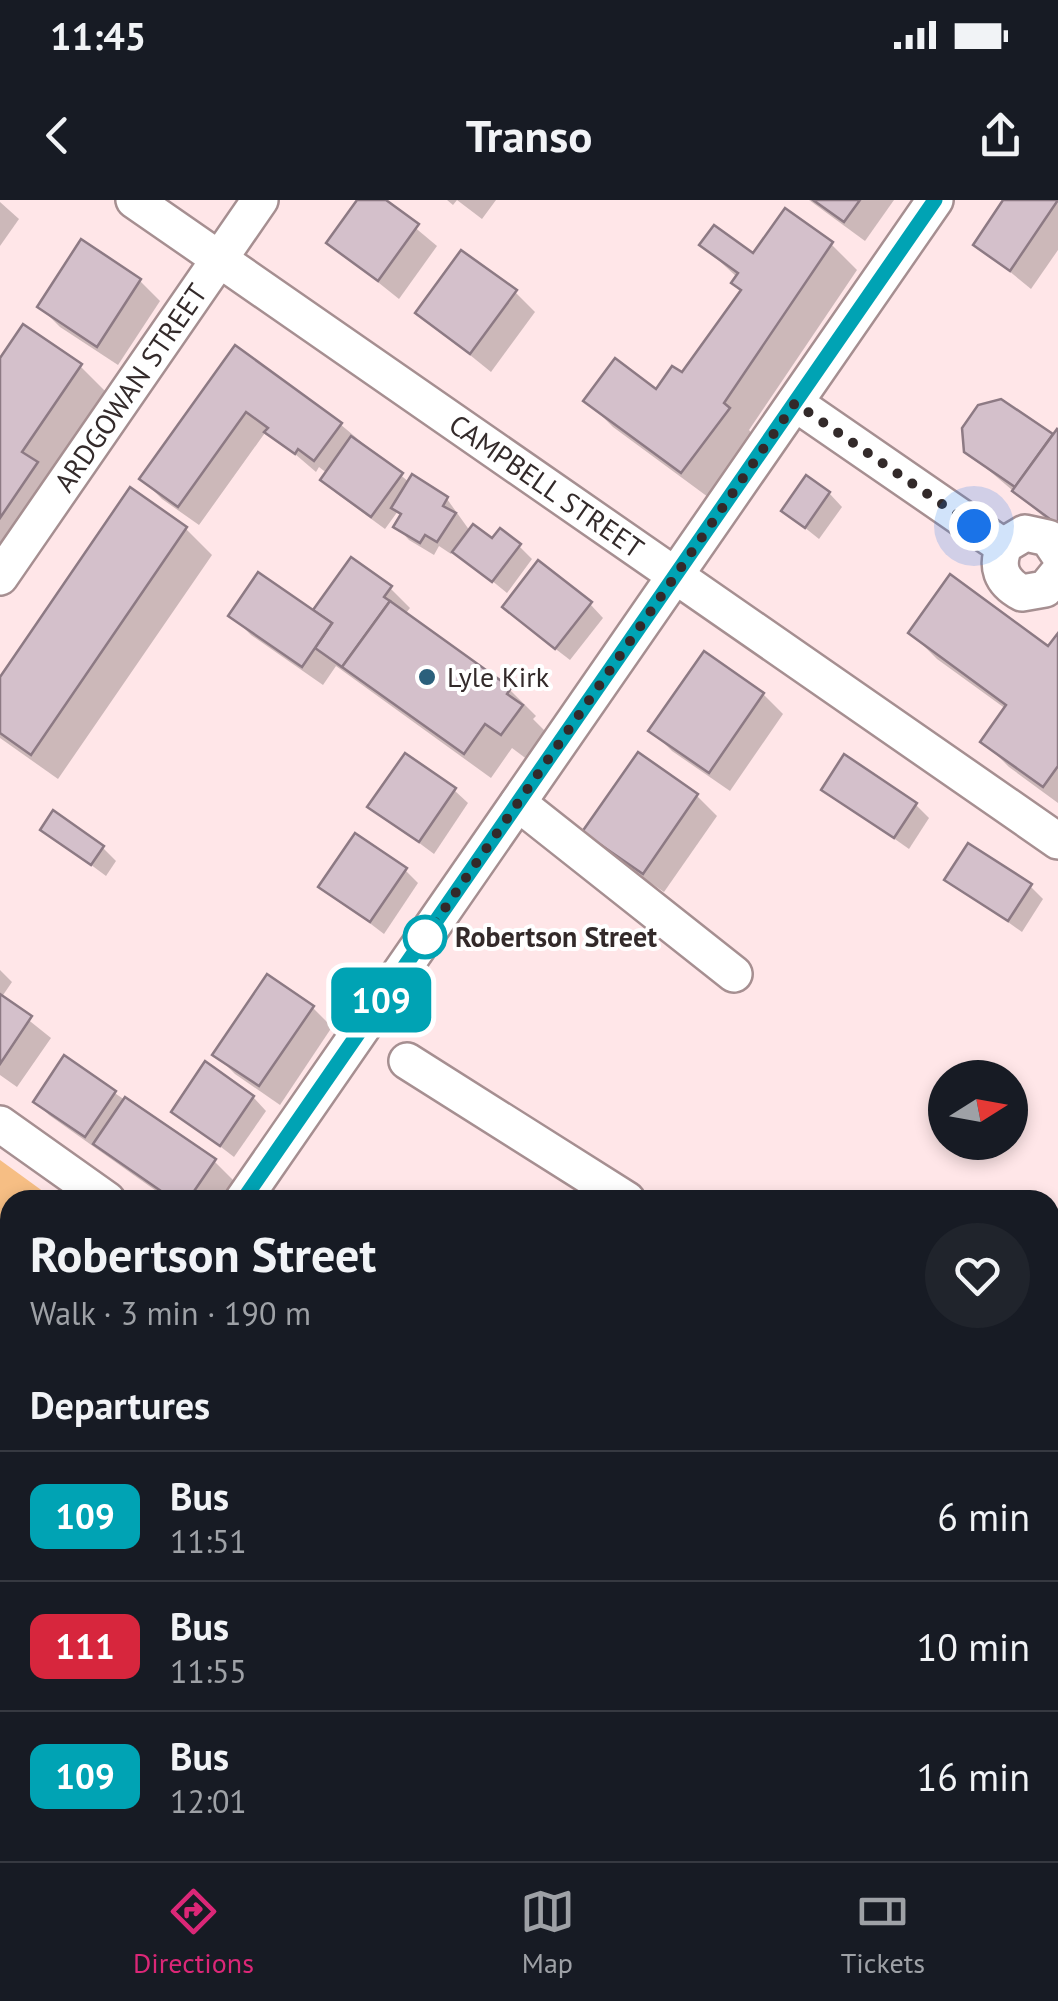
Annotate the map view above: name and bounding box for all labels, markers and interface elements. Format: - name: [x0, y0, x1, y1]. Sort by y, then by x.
- text: 11:45: [50, 11, 146, 60]
- text: Transo: [466, 106, 592, 164]
- icon: back: [30, 108, 85, 163]
- icon: share: [973, 108, 1028, 163]
- street label: ARDGOWAN STREET: [45, 276, 215, 499]
- street label: CAMPBELL STREET: [442, 405, 652, 566]
- your location: [949, 501, 999, 551]
- place label: Lyle Kirk: [447, 658, 550, 695]
- marker: Lyle Kirk: [416, 666, 438, 688]
- marker: Robertson Street: [404, 916, 446, 958]
- place label: Robertson Street: [455, 918, 657, 955]
- line badge: 109: [324, 968, 438, 1032]
- text: 109: [351, 977, 411, 1023]
- north arrow: [928, 1060, 1028, 1160]
- map controls: [928, 1060, 1028, 1160]
- text: Robertson Street: [30, 1223, 376, 1285]
- button: heart: [925, 1223, 1030, 1328]
- text: Walk · 3 min · 190 m: [30, 1292, 311, 1334]
- text: Departures: [30, 1380, 210, 1429]
- text: Bus: [170, 1471, 229, 1520]
- text: 6 min: [937, 1492, 1030, 1541]
- text: 109: [55, 1493, 115, 1539]
- text: 11:51: [170, 1520, 247, 1562]
- text: Bus: [170, 1601, 229, 1650]
- text: 10 min: [917, 1622, 1030, 1671]
- text: 111: [55, 1623, 115, 1669]
- text: 11:55: [170, 1650, 247, 1692]
- text: Bus: [170, 1731, 229, 1780]
- text: 16 min: [917, 1752, 1030, 1801]
- text: 109: [55, 1753, 115, 1799]
- text: 12:01: [170, 1780, 247, 1822]
- tab: Directions: [133, 1884, 254, 1981]
- tab: Map: [520, 1884, 575, 1981]
- tab: Tickets: [841, 1884, 925, 1981]

